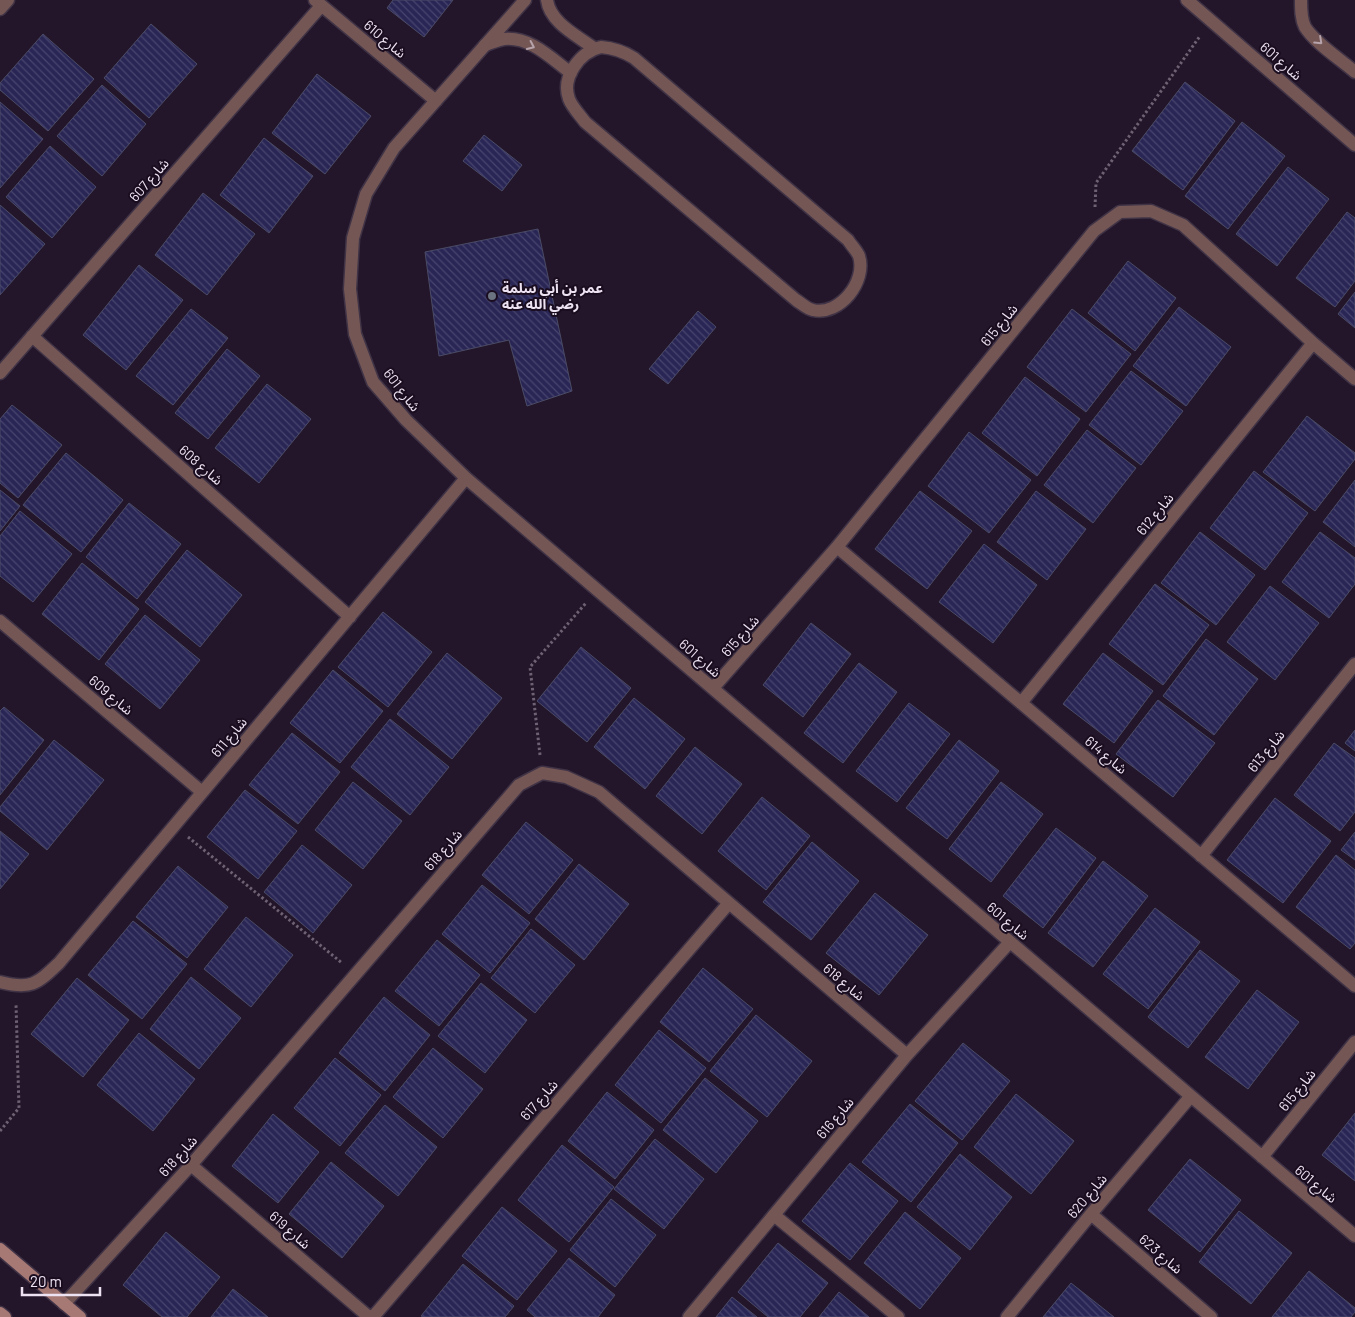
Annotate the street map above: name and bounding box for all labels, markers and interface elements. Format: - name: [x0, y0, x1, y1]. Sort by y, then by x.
- street label: شارع 610: [359, 16, 410, 63]
- one-way arrow: [1313, 35, 1322, 44]
- street label: شارع 601: [1255, 38, 1306, 86]
- one-way arrow: [526, 39, 535, 49]
- street label: شارع 607: [125, 155, 174, 207]
- place label: عمر بن أبي سلمة رضي الله عنه: [502, 279, 603, 315]
- marker: عمر بن أبي سلمة رضي الله عنه: [486, 290, 498, 302]
- street label: شارع 615: [977, 300, 1023, 351]
- street label: شارع 601: [378, 365, 424, 416]
- street label: شارع 608: [174, 441, 227, 491]
- street label: شارع 612: [1132, 489, 1179, 540]
- street label: شارع 615: [717, 612, 764, 662]
- street label: شارع 601: [674, 635, 725, 683]
- street label: شارع 609: [84, 671, 137, 720]
- street label: شارع 611: [207, 713, 253, 762]
- street label: شارع 613: [1244, 726, 1290, 777]
- street label: شارع 614: [1080, 732, 1131, 779]
- street label: شارع 618: [420, 825, 467, 876]
- street label: شارع 601: [982, 898, 1033, 945]
- street label: شارع 618: [818, 959, 869, 1006]
- street label: شارع 615: [1275, 1065, 1321, 1116]
- street label: شارع 617: [516, 1076, 563, 1126]
- street label: شارع 616: [812, 1093, 859, 1144]
- street label: شارع 618: [155, 1132, 203, 1182]
- street label: شارع 601: [1290, 1161, 1341, 1208]
- street label: شارع 620: [1063, 1170, 1112, 1223]
- street label: شارع 619: [264, 1207, 315, 1254]
- street label: شارع 623: [1134, 1230, 1187, 1279]
- scale bar: [22, 1264, 100, 1296]
- text: 20 m: [30, 1272, 62, 1290]

